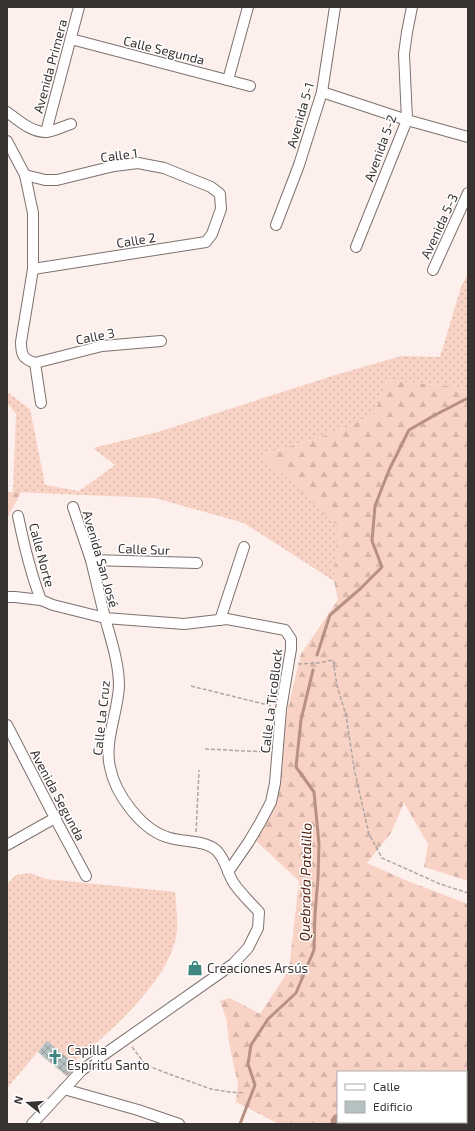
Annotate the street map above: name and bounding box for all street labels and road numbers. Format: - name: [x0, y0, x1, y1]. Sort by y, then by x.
- street label: Avenida Primera: [30, 17, 70, 115]
- street label: Calle Segunda: [122, 32, 206, 68]
- street label: Avenida 5-1: [283, 80, 317, 150]
- street label: Avenida 5-2: [361, 112, 399, 184]
- street label: Calle 1: [100, 145, 138, 165]
- street label: Avenida 5-3: [417, 191, 461, 261]
- street label: Calle 2: [115, 229, 157, 251]
- street label: Calle 3: [74, 324, 116, 348]
- street label: Avenida San José: [80, 509, 122, 609]
- street label: Calle Norte: [26, 521, 58, 589]
- street label: Calle Sur: [118, 540, 170, 558]
- street label: Calle La TicoBlock: [257, 647, 285, 754]
- street label: Calle La Cruz: [89, 680, 113, 756]
- street label: Avenida Segunda: [27, 747, 89, 843]

